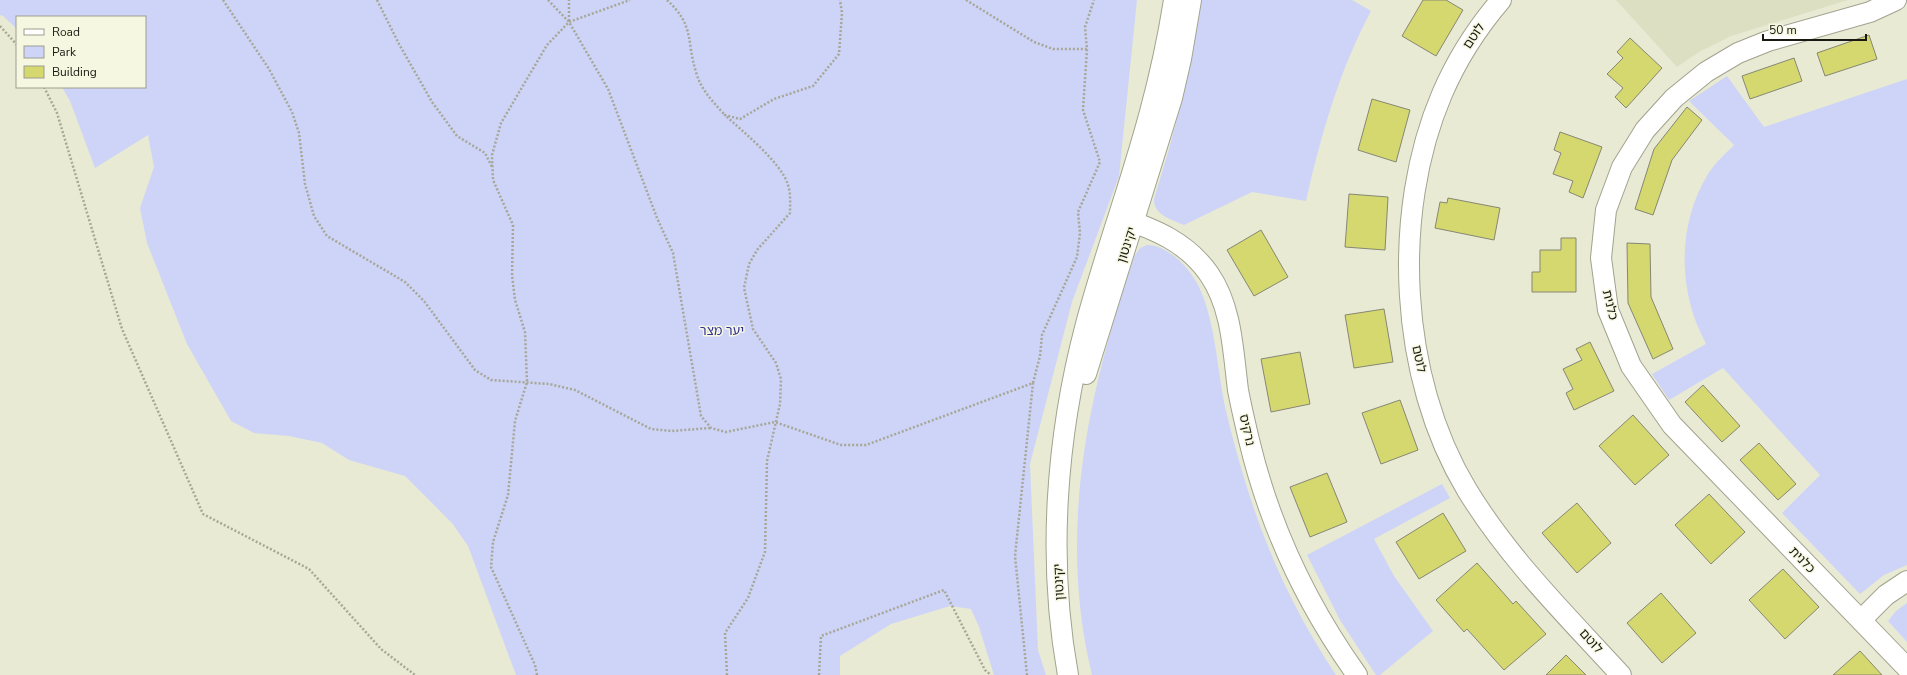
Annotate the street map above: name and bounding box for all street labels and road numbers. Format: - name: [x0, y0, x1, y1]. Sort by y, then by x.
- street label: לוטם: [1459, 19, 1489, 52]
- street label: יקינטון: [1113, 225, 1141, 265]
- street label: כלנית: [1598, 288, 1623, 322]
- street label: לוטם: [1407, 344, 1431, 375]
- street label: נרקיס: [1235, 412, 1259, 448]
- street label: כלנית: [1785, 543, 1819, 578]
- street label: יקינטון: [1049, 563, 1069, 601]
- street label: לוטם: [1575, 625, 1607, 657]

